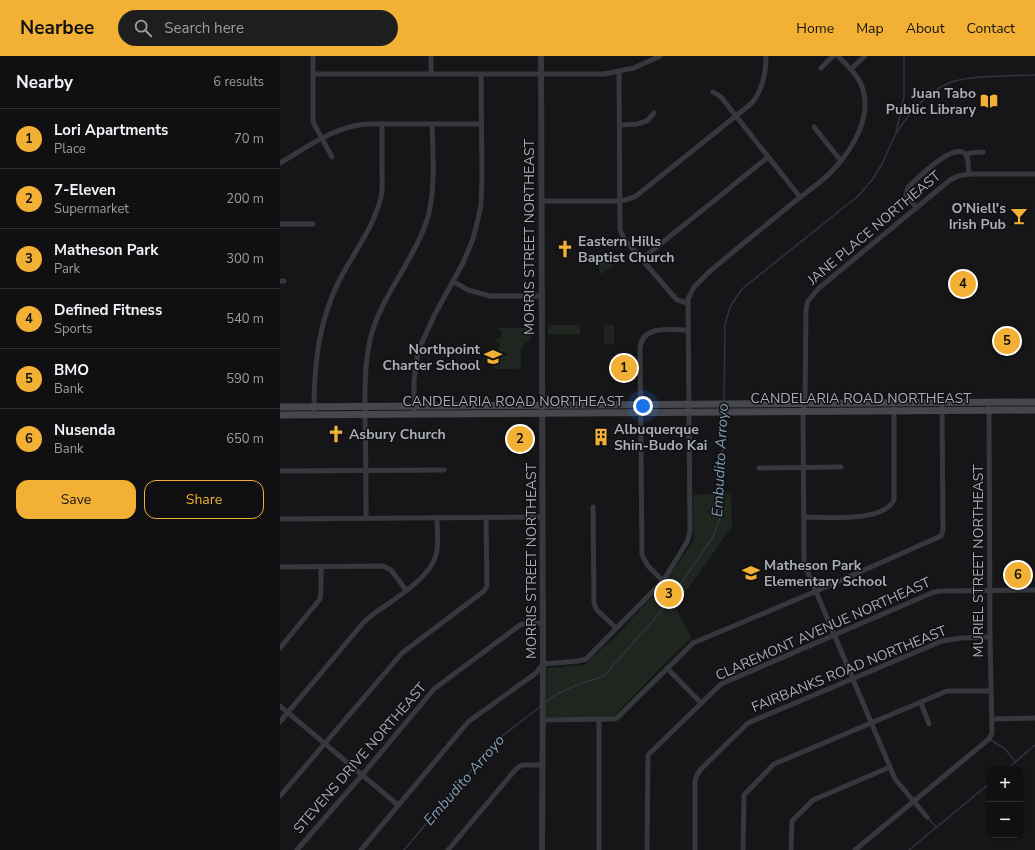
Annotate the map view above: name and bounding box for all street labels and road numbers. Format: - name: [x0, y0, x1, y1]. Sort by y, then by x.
- street label: MORRIS STREET NORTHEAST: [520, 139, 539, 335]
- street label: JANE PLACE NORTHEAST: [803, 166, 945, 290]
- street label: CANDELARIA ROAD NORTHEAST: [751, 389, 972, 408]
- street label: CANDELARIA ROAD NORTHEAST: [403, 392, 624, 411]
- street label: MORRIS STREET NORTHEAST: [522, 463, 541, 659]
- street label: MURIEL STREET NORTHEAST: [969, 464, 988, 658]
- street label: CLAREMONT AVENUE NORTHEAST: [713, 573, 934, 685]
- street label: FAIRBANKS ROAD NORTHEAST: [749, 621, 950, 717]
- street label: STEVENS DRIVE NORTHEAST: [289, 678, 431, 838]

